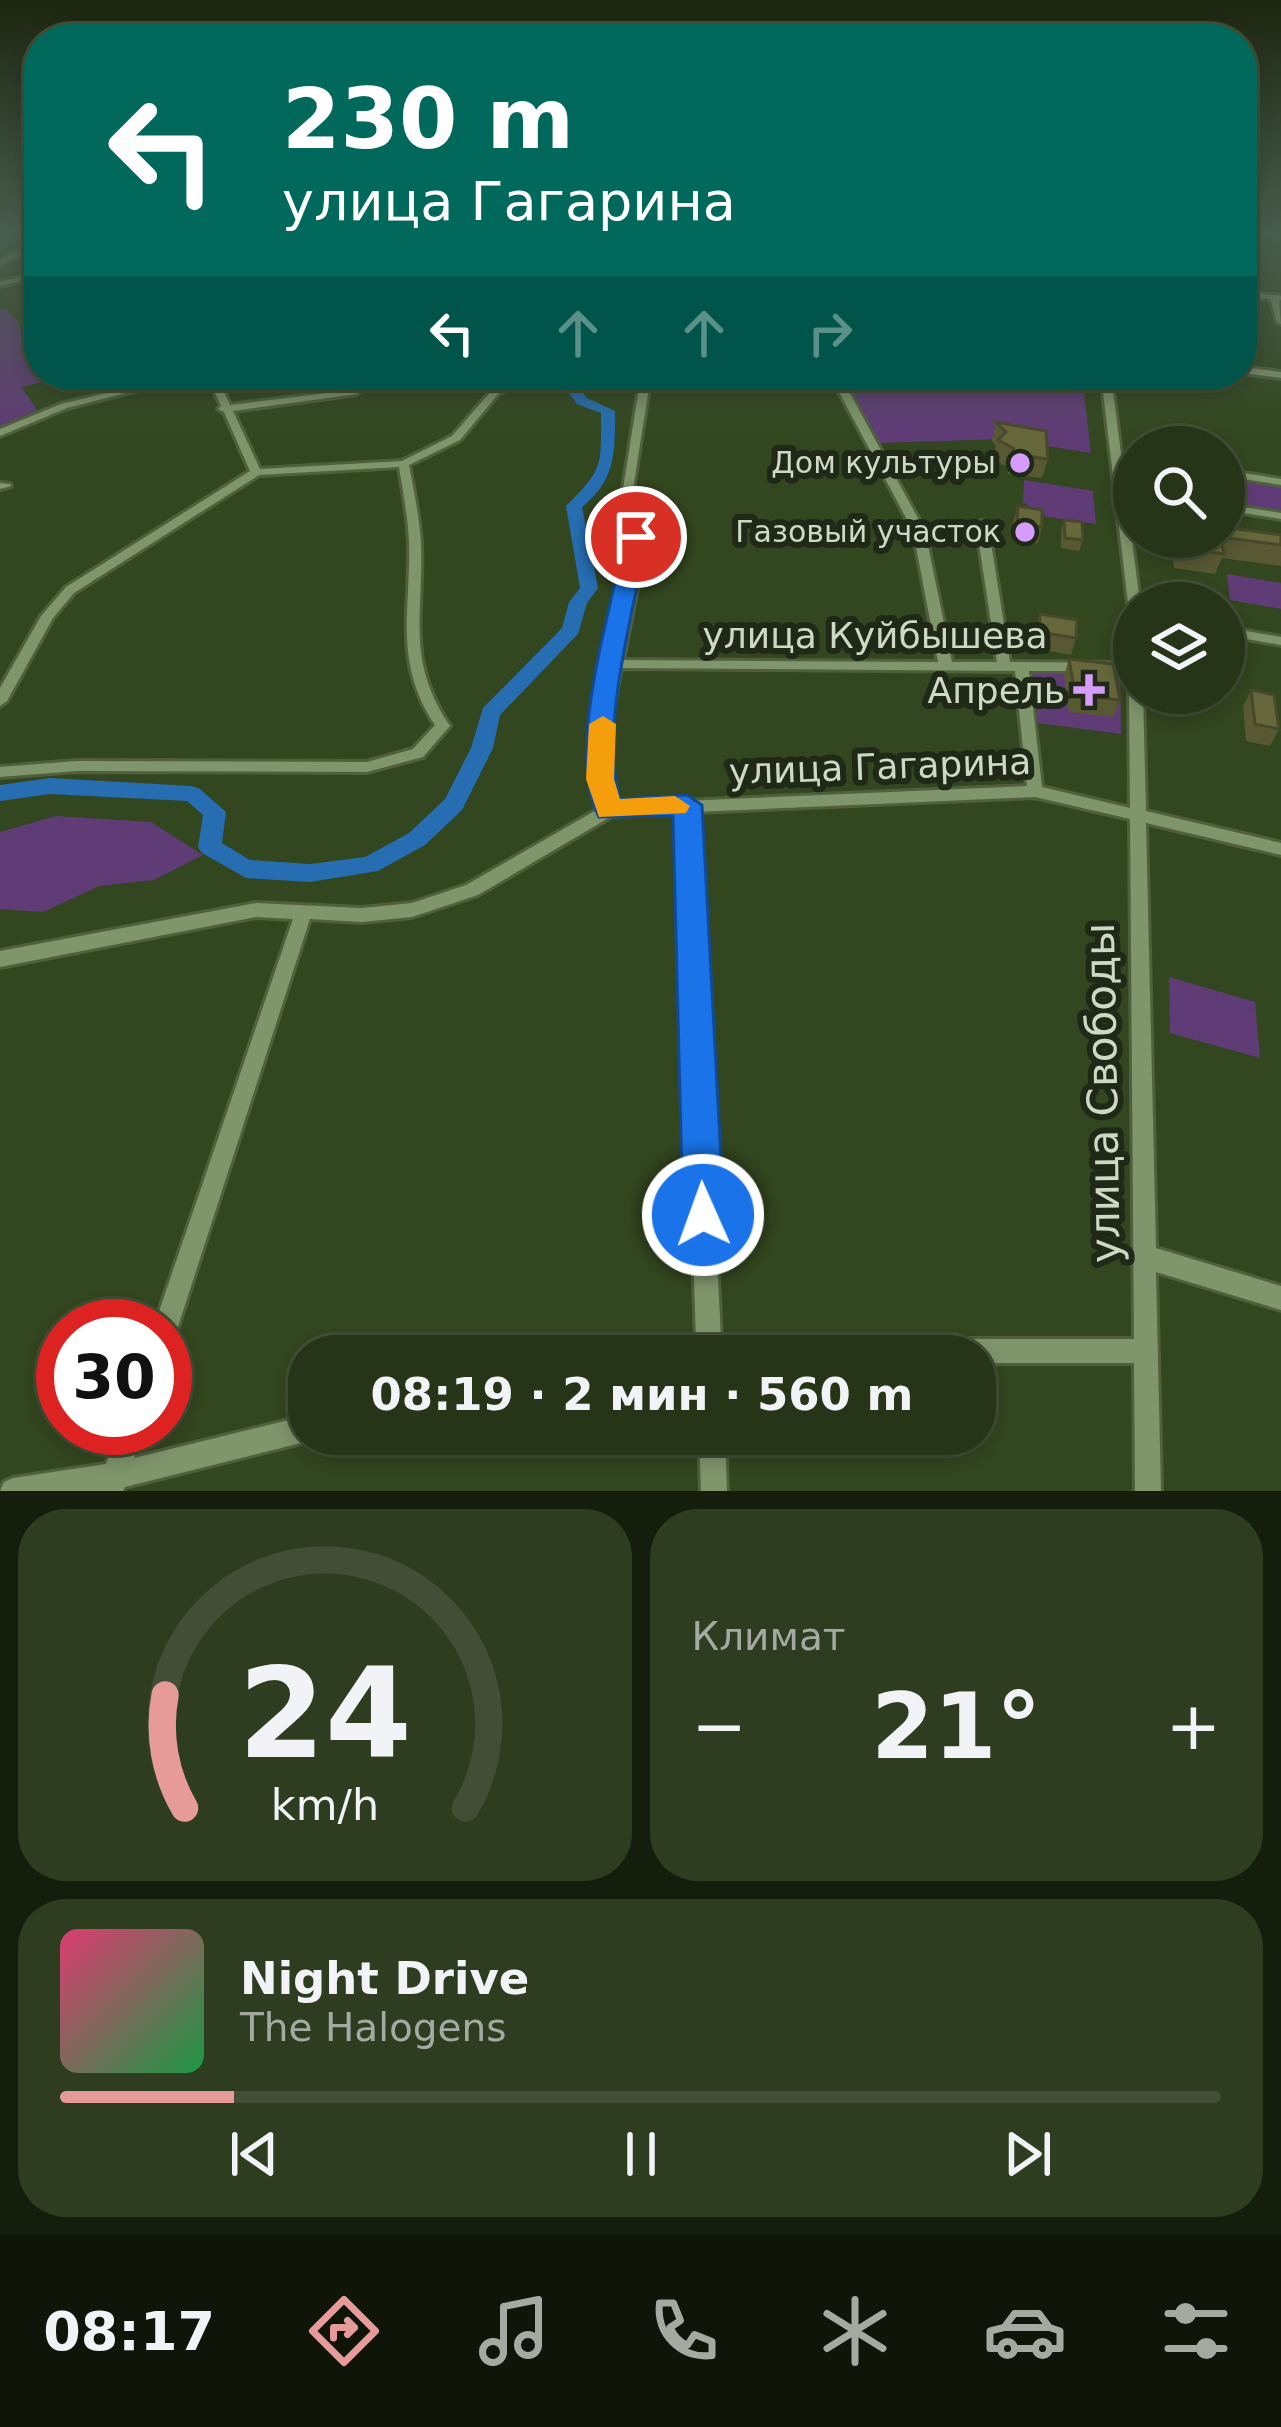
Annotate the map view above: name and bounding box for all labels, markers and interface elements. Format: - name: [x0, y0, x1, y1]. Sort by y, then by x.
- text: 230 m: [282, 70, 574, 168]
- icon: left: [84, 72, 240, 228]
- text: улица Гагарина: [282, 170, 736, 233]
- icon: left: [419, 300, 485, 366]
- icon: ahead: [545, 300, 611, 366]
- icon: ahead: [671, 300, 737, 366]
- icon: right: [797, 300, 863, 366]
- map controls: [1113, 426, 1245, 714]
- button: search: [1113, 426, 1245, 558]
- place label: Дом культуры: [771, 445, 996, 480]
- marker: Дом культуры: [1007, 450, 1033, 476]
- pin: [585, 486, 687, 588]
- icon: arrive: [603, 504, 669, 570]
- place label: Газовый участок: [735, 514, 1001, 549]
- marker: Газовый участок: [1012, 519, 1038, 545]
- button: layers: [1113, 582, 1245, 714]
- street label: улица Куйбышева: [703, 615, 1047, 656]
- place label: Апрель: [928, 670, 1065, 711]
- marker: Апрель: [1076, 677, 1102, 703]
- street label: улица Гагарина: [728, 741, 1032, 792]
- street label: улица Свободы: [1075, 922, 1130, 1264]
- position arrow: [640, 1152, 766, 1278]
- speed limit sign: 30: [36, 1299, 192, 1455]
- text: 08:19 · 2 мин · 560 m: [371, 1368, 913, 1421]
- text: Климат: [692, 1614, 846, 1659]
- text: 24: [238, 1641, 412, 1786]
- text: 21°: [871, 1674, 1041, 1779]
- text: −: [692, 1688, 747, 1765]
- text: +: [1166, 1688, 1221, 1765]
- text: km/h: [271, 1780, 379, 1830]
- text: Night Drive: [240, 1952, 529, 2005]
- text: The Halogens: [240, 2005, 507, 2050]
- icon: previous: [221, 2121, 287, 2187]
- icon: pause: [608, 2121, 674, 2187]
- icon: next: [995, 2121, 1061, 2187]
- icon: directions: [302, 2289, 386, 2373]
- icon: music: [472, 2289, 556, 2373]
- icon: phone: [642, 2289, 726, 2373]
- icon: climate: [813, 2289, 897, 2373]
- icon: car: [983, 2289, 1067, 2373]
- icon: filters: [1154, 2289, 1238, 2373]
- text: 08:17: [43, 2300, 215, 2363]

